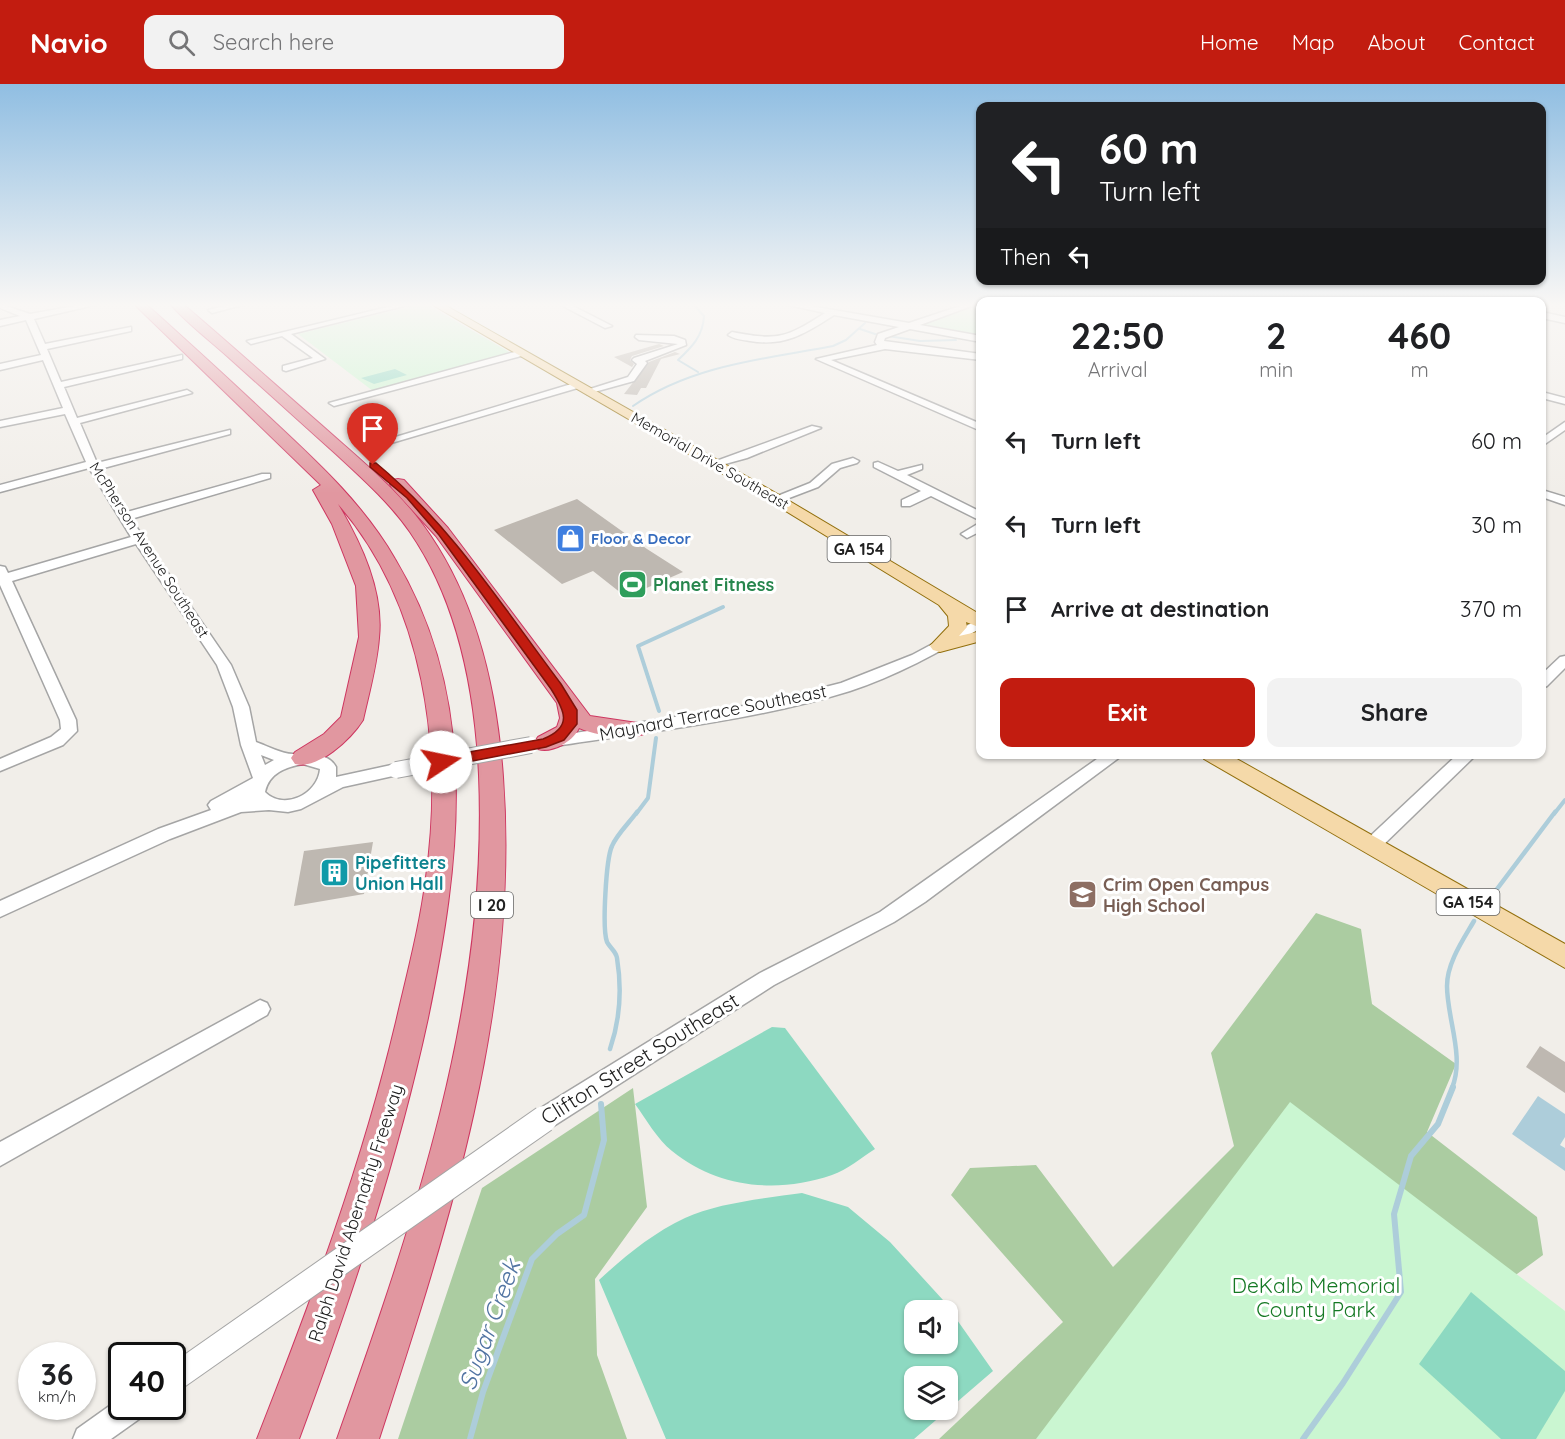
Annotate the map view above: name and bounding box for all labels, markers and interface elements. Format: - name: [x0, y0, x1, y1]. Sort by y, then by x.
- search box: [144, 15, 564, 69]
- text: Navio: [30, 25, 108, 60]
- icon: search: [165, 26, 198, 59]
- text: Search here: [213, 28, 334, 56]
- text: Home: [1200, 29, 1259, 55]
- text: Map: [1292, 29, 1335, 55]
- text: About: [1368, 29, 1426, 55]
- text: Contact: [1459, 29, 1535, 55]
- text: 60 m: [1099, 122, 1199, 175]
- icon: left: [1000, 126, 1078, 204]
- text: Turn left: [1099, 174, 1201, 208]
- icon: left: [1063, 240, 1096, 273]
- text: Then: [1000, 243, 1051, 271]
- text: 22:50: [1071, 313, 1164, 358]
- text: 2: [1266, 313, 1286, 358]
- text: 460: [1388, 313, 1451, 358]
- text: Arrival: [1088, 357, 1148, 382]
- text: min: [1259, 357, 1293, 382]
- text: m: [1411, 357, 1429, 382]
- pin: [347, 403, 398, 465]
- street label: Memorial Drive Southeast: [628, 408, 792, 514]
- icon: arrive: [356, 412, 389, 445]
- icon: left: [1000, 425, 1033, 458]
- text: Turn left: [1051, 427, 1141, 455]
- text: 60 m: [1471, 427, 1522, 455]
- street label: McPherson Avenue Southeast: [85, 458, 213, 641]
- icon: left: [1000, 509, 1033, 542]
- text: Turn left: [1051, 511, 1141, 539]
- text: 30 m: [1471, 511, 1522, 539]
- shop icon: Floor & Decor: [554, 523, 586, 555]
- place label: Floor & Decor: [591, 529, 691, 548]
- road number: GA 154: [828, 536, 890, 562]
- sports icon: Planet Fitness: [616, 569, 648, 601]
- place label: Planet Fitness: [653, 573, 775, 596]
- icon: arrive: [1000, 593, 1033, 626]
- text: Arrive at destination: [1051, 595, 1269, 623]
- text: 370 m: [1460, 595, 1522, 623]
- button: Exit: [1000, 678, 1255, 747]
- button: Share: [1267, 678, 1522, 747]
- street label: Maynard Terrace Southeast: [597, 679, 828, 746]
- position arrow: [409, 730, 473, 794]
- place label: Pipefitters Union Hall: [355, 851, 446, 895]
- building icon: Pipefitters Union Hall: [318, 857, 350, 889]
- place label: Crim Open Campus High School: [1103, 873, 1269, 917]
- school or university icon: Crim Open Campus High School: [1066, 879, 1098, 911]
- road number: GA 154: [1436, 889, 1500, 915]
- road number: I 20: [471, 892, 513, 918]
- street label: Clifton Street Southeast: [536, 987, 743, 1130]
- street label: Ralph David Abernathy Freeway: [303, 1081, 408, 1345]
- water label: Sugar Creek: [452, 1253, 527, 1394]
- park label: DeKalb Memorial County Park: [1232, 1272, 1400, 1322]
- map controls: [904, 1300, 958, 1420]
- button: sound: [904, 1300, 958, 1354]
- speed limit sign: 40: [108, 1342, 186, 1420]
- text: 36: [41, 1355, 73, 1393]
- button: layers: [904, 1366, 958, 1420]
- text: km/h: [38, 1387, 76, 1406]

